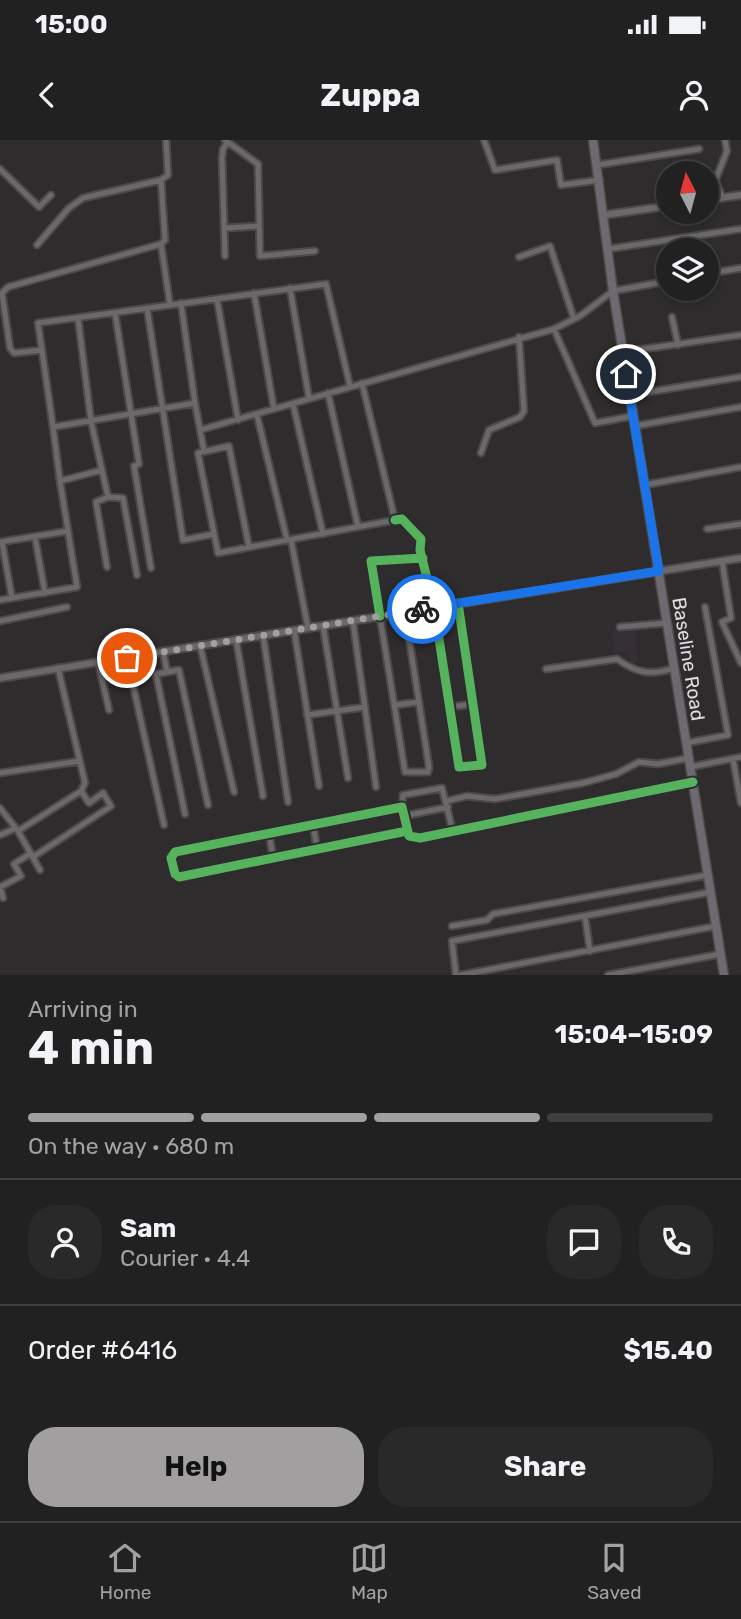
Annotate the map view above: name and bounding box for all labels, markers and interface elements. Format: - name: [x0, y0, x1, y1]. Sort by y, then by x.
- text: 15:00: [35, 9, 108, 40]
- icon: back: [28, 76, 66, 114]
- text: Zuppa: [320, 76, 421, 114]
- icon: person: [675, 76, 713, 114]
- north arrow: [656, 161, 719, 224]
- map controls: [656, 161, 719, 301]
- button: layers: [656, 238, 719, 301]
- pin: [596, 344, 656, 404]
- icon: home: [607, 355, 645, 393]
- courier: [387, 574, 457, 644]
- icon: bike: [403, 590, 441, 628]
- street label: Baseline Road: [667, 596, 710, 722]
- pin: [97, 628, 157, 688]
- icon: bag: [108, 639, 146, 677]
- text: Arriving in: [28, 995, 138, 1023]
- text: 15:04–15:09: [555, 1019, 713, 1050]
- text: 4 min: [28, 1021, 154, 1076]
- text: On the way · 680 m: [28, 1132, 234, 1160]
- button: person: [28, 1205, 102, 1279]
- button: chat: [547, 1205, 621, 1279]
- button: phone: [639, 1205, 713, 1279]
- text: Sam: [120, 1213, 176, 1244]
- text: Courier · 4.4: [120, 1244, 250, 1272]
- text: Order #6416: [28, 1335, 177, 1366]
- text: $15.40: [623, 1335, 713, 1366]
- button: Help: [28, 1427, 364, 1507]
- button: Share: [378, 1427, 713, 1507]
- tab: Home: [99, 1539, 151, 1604]
- tab: Map: [350, 1539, 388, 1604]
- tab: Saved: [587, 1539, 642, 1604]

